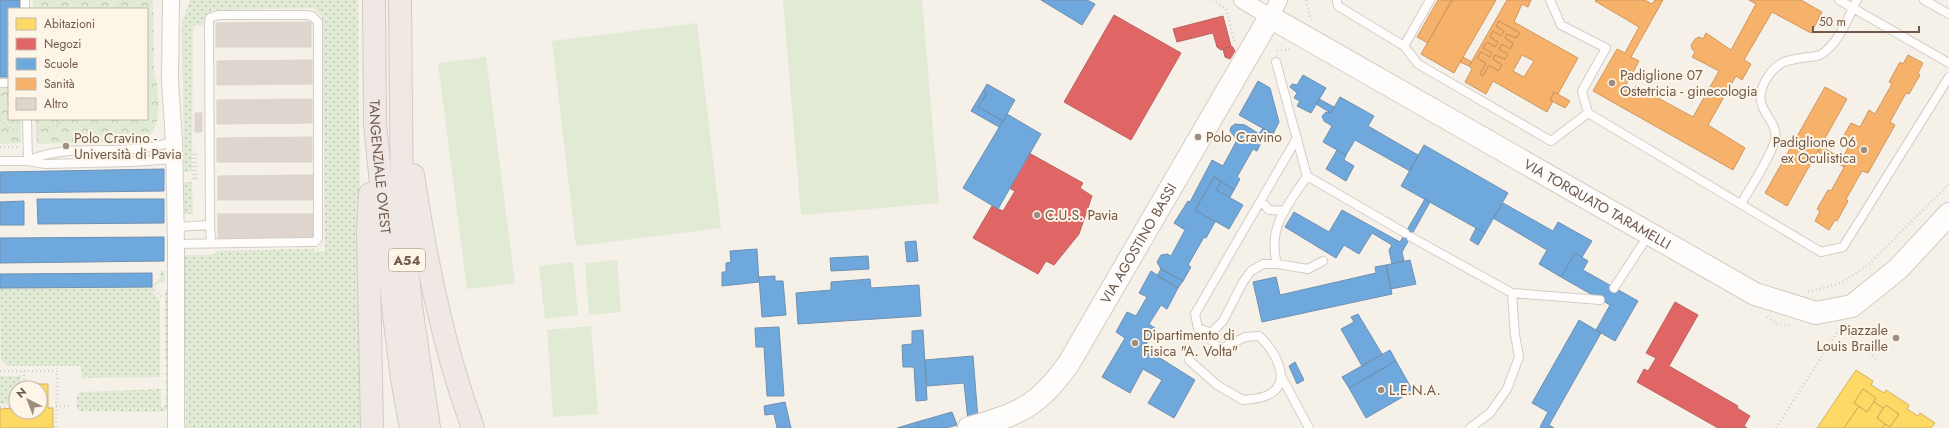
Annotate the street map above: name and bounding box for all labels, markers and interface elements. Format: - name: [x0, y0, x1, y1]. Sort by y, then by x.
- legend: [8, 8, 148, 120]
- scale bar: [1813, 8, 1919, 34]
- text: 50 m: [1819, 13, 1846, 31]
- text: Abitazioni: [44, 15, 95, 33]
- text: Negozi: [44, 35, 81, 53]
- text: Scuole: [44, 55, 78, 73]
- place label: Padiglione 07 Ostetricia - ginecologia: [1620, 65, 1757, 101]
- text: Sanità: [44, 75, 75, 93]
- marker: Padiglione 07 Ostetricia - ginecologia: [1607, 78, 1617, 88]
- text: Altro: [44, 95, 68, 113]
- street label: TANGENZIALE OVEST: [365, 99, 396, 235]
- place label: Polo Cravino: [1206, 127, 1282, 147]
- place label: Polo Cravino - Università di Pavia: [74, 128, 182, 164]
- marker: Polo Cravino: [1193, 132, 1203, 142]
- place label: Padiglione 06 ex Oculistica: [1773, 132, 1856, 168]
- marker: Polo Cravino - Università di Pavia: [61, 141, 71, 151]
- marker: Padiglione 06 ex Oculistica: [1859, 145, 1869, 155]
- street label: VIA TORQUATO TARAMELLI: [1520, 154, 1675, 254]
- street label: VIA AGOSTINO BASSI: [1096, 180, 1181, 308]
- place label: C.U.S. Pavia: [1045, 205, 1118, 225]
- marker: C.U.S. Pavia: [1032, 210, 1042, 220]
- road number: A54: [389, 249, 425, 271]
- place label: Piazzale Louis Braille: [1817, 320, 1888, 356]
- place label: Dipartimento di Fisica "A. Volta": [1143, 325, 1238, 361]
- marker: Piazzale Louis Braille: [1891, 333, 1901, 343]
- marker: Dipartimento di Fisica "A. Volta": [1130, 338, 1140, 348]
- north arrow: [8, 380, 48, 420]
- place label: L.E.N.A.: [1389, 380, 1441, 400]
- text: N: [13, 384, 30, 401]
- marker: L.E.N.A.: [1376, 385, 1386, 395]

